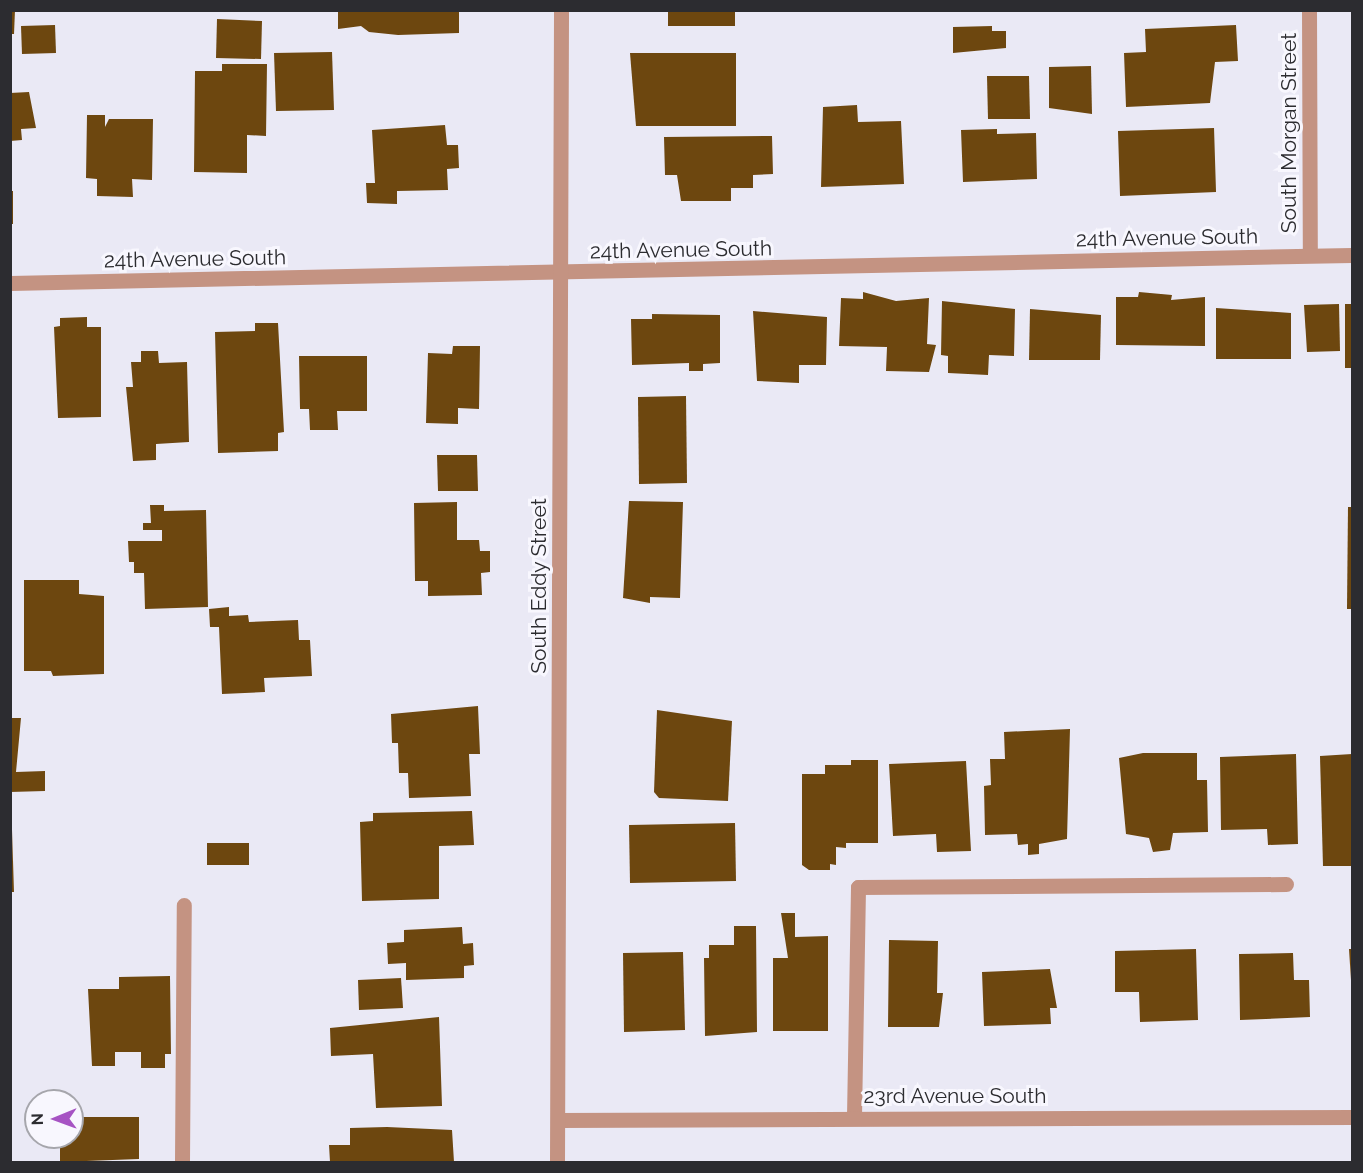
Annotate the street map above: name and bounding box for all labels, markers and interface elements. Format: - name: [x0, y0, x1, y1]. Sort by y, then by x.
- street label: South Morgan Street: [1276, 33, 1302, 233]
- street label: 24th Avenue South: [1075, 224, 1259, 252]
- street label: 24th Avenue South: [589, 236, 773, 264]
- street label: 24th Avenue South: [103, 245, 287, 273]
- street label: South Eddy Street: [526, 498, 552, 674]
- street label: 23rd Avenue South: [863, 1083, 1047, 1109]
- north arrow: [24, 1089, 84, 1149]
- text: N: [28, 1113, 47, 1126]

